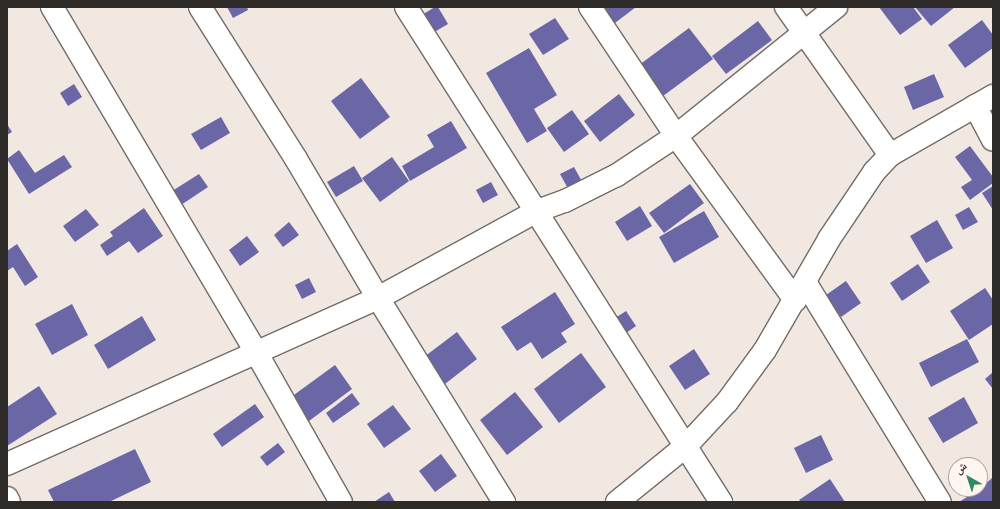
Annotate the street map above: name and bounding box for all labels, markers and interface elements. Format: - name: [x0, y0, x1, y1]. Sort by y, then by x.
- north arrow: [948, 457, 988, 497]
- text: ش: [952, 459, 969, 477]

